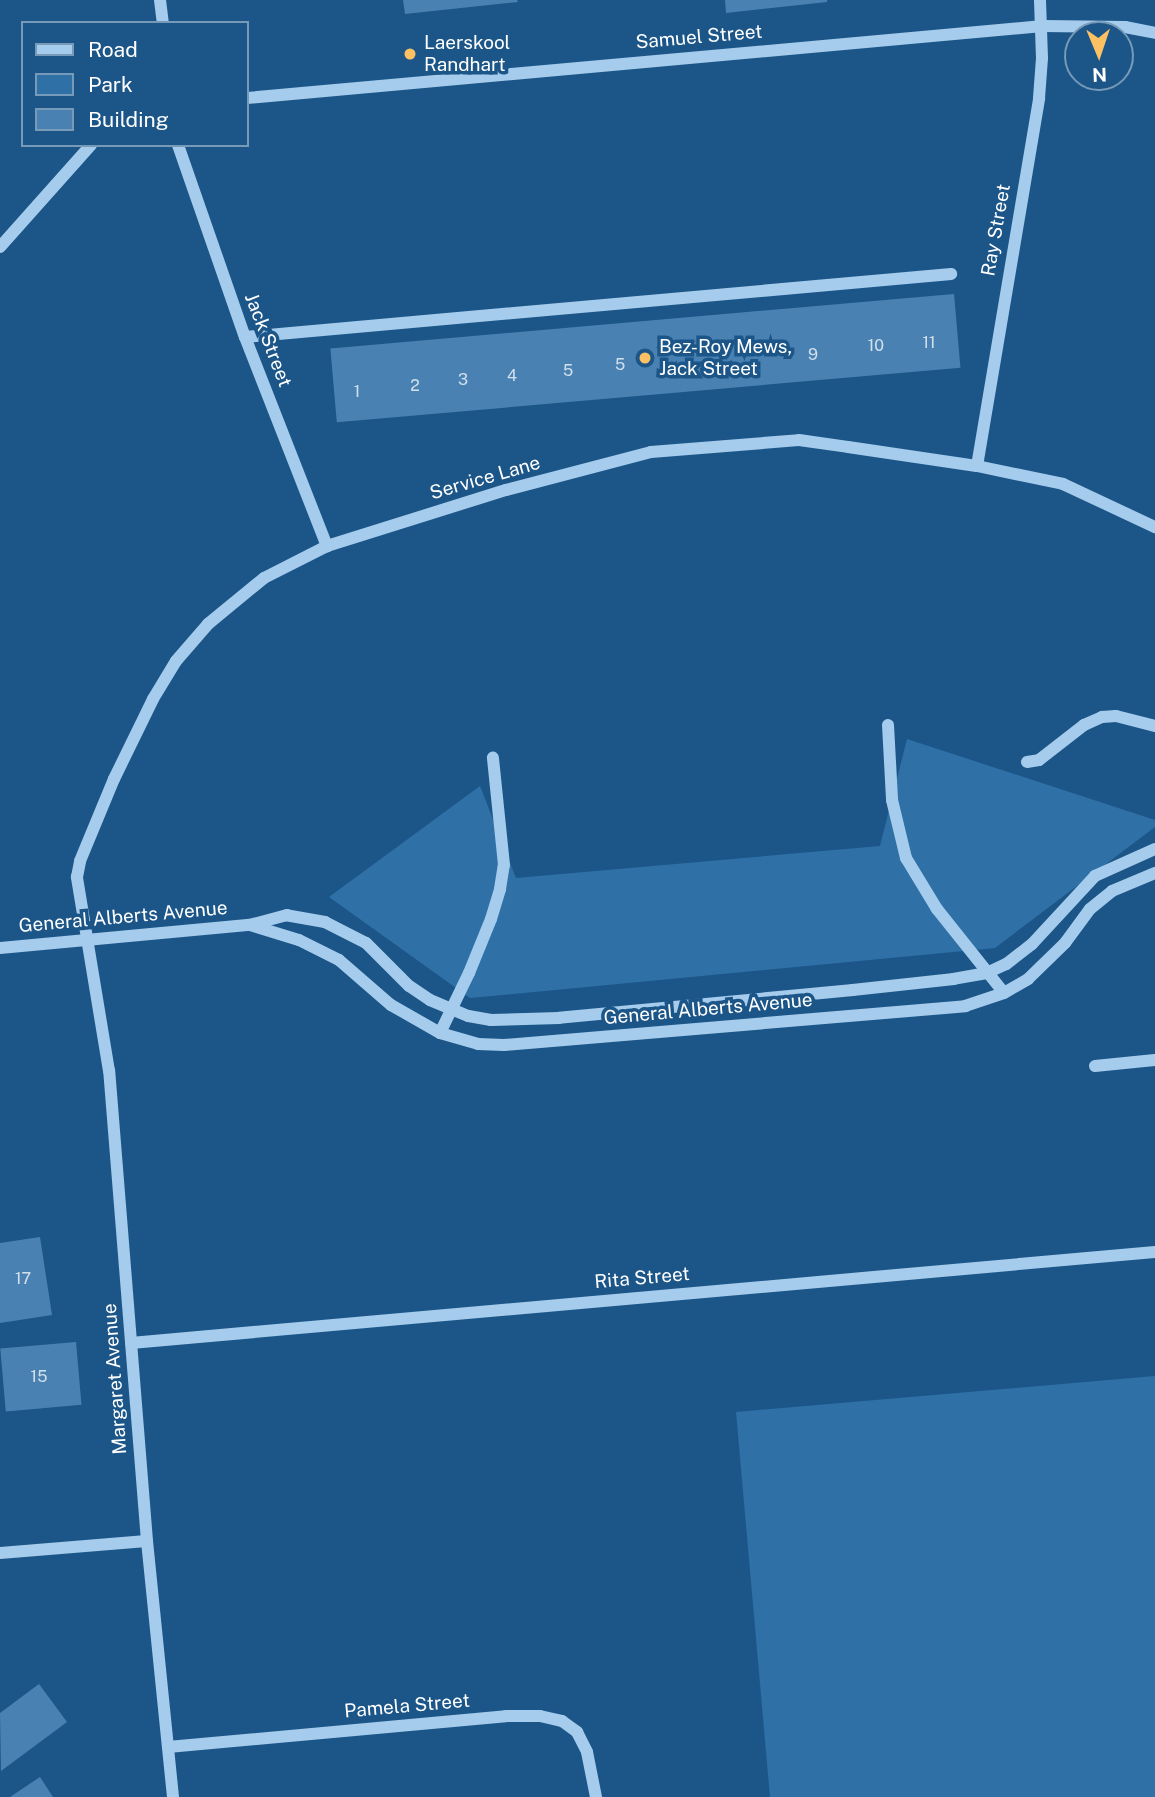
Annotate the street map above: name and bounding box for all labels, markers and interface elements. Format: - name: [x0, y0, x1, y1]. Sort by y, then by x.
- street label: Samuel Street: [635, 20, 763, 54]
- legend: [21, 21, 248, 147]
- north arrow: [1064, 21, 1134, 91]
- place label: Laerskool Randhart: [424, 32, 510, 76]
- text: Road: [88, 37, 138, 62]
- marker: Laerskool Randhart: [402, 46, 418, 62]
- text: N: [1092, 64, 1107, 86]
- text: Park: [88, 72, 133, 97]
- text: Building: [88, 107, 169, 132]
- street label: Ray Street: [977, 182, 1015, 278]
- street label: Jack Street: [240, 290, 296, 390]
- house number: 11: [922, 333, 936, 353]
- place label: Bez-Roy Mews, Jack Street: [659, 336, 792, 380]
- house number: 10: [868, 336, 884, 356]
- house number: 9: [808, 345, 818, 365]
- marker: Bez-Roy Mews, Jack Street: [637, 350, 653, 366]
- house number: 5: [615, 355, 625, 375]
- house number: 5: [563, 361, 573, 381]
- house number: 4: [507, 366, 517, 386]
- house number: 3: [458, 370, 468, 390]
- house number: 2: [410, 376, 420, 396]
- house number: 1: [354, 382, 360, 402]
- street label: Service Lane: [427, 451, 543, 505]
- street label: General Alberts Avenue: [18, 897, 228, 937]
- street label: General Alberts Avenue: [603, 989, 813, 1029]
- street label: Rita Street: [593, 1262, 691, 1294]
- house number: 17: [15, 1269, 31, 1289]
- street label: Margaret Avenue: [98, 1303, 132, 1455]
- house number: 15: [31, 1367, 47, 1387]
- street label: Pamela Street: [343, 1689, 471, 1723]

